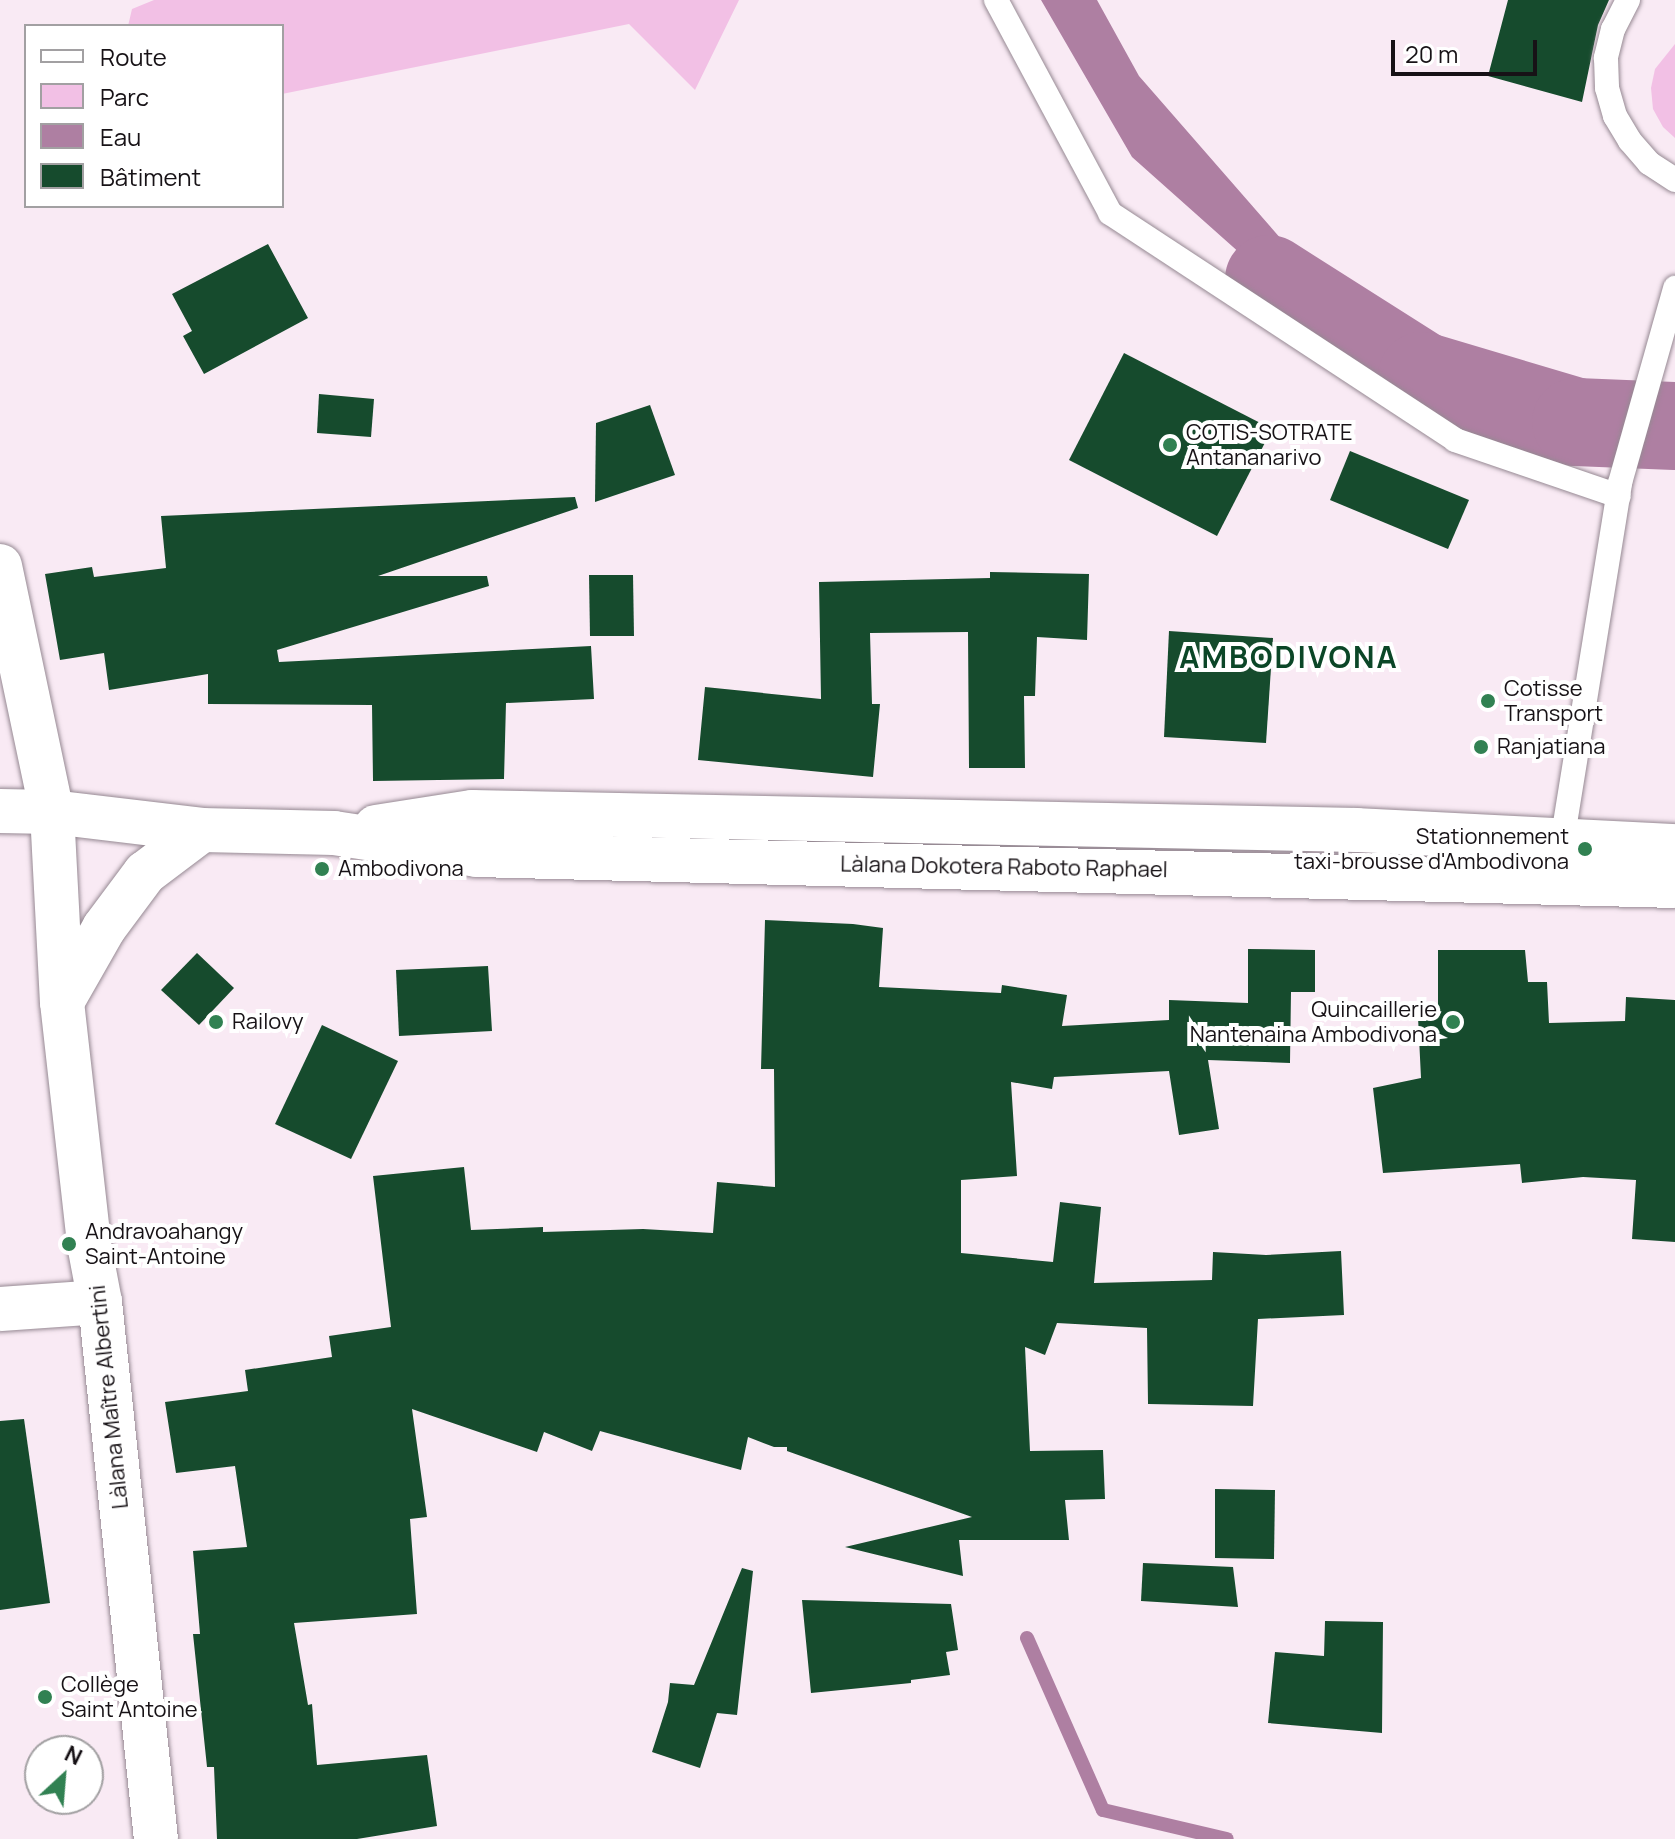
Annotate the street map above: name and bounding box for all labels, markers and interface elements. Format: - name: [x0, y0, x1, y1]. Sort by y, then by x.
- legend: [24, 24, 284, 208]
- scale bar: [1395, 24, 1541, 74]
- text: 20 m: [1405, 37, 1458, 70]
- text: Route: [100, 40, 167, 73]
- text: Parc: [100, 80, 149, 113]
- text: Eau: [100, 120, 141, 153]
- text: Bâtiment: [100, 160, 201, 193]
- place label: COTIS-SOTRATE Antananarivo: [1186, 419, 1353, 470]
- marker: COTIS-SOTRATE Antananarivo: [1161, 436, 1179, 454]
- district label: AMBODIVONA: [1179, 639, 1399, 675]
- place label: Cotisse Transport: [1504, 675, 1603, 726]
- marker: Cotisse Transport: [1479, 692, 1497, 710]
- place label: Ranjatiana: [1497, 734, 1605, 760]
- marker: Ranjatiana: [1472, 738, 1490, 756]
- place label: Stationnement taxi-brousse d'Ambodivona: [1294, 823, 1569, 874]
- marker: Stationnement taxi-brousse d'Ambodivona: [1576, 840, 1594, 858]
- street label: Làlana Dokotera Raboto Raphael: [840, 851, 1168, 883]
- place label: Ambodivona: [338, 856, 464, 882]
- marker: Ambodivona: [313, 860, 331, 878]
- place label: Quincaillerie Nantenaina Ambodivona: [1190, 996, 1437, 1048]
- place label: Railovy: [232, 1009, 304, 1035]
- marker: Railovy: [207, 1013, 225, 1031]
- marker: Quincaillerie Nantenaina Ambodivona: [1444, 1013, 1462, 1031]
- place label: Andravoahangy Saint-Antoine: [85, 1218, 243, 1270]
- marker: Andravoahangy Saint-Antoine: [60, 1235, 78, 1253]
- street label: Làlana Maître Albertini: [84, 1284, 134, 1510]
- place label: Collège Saint Antoine: [61, 1671, 198, 1722]
- marker: Collège Saint Antoine: [36, 1688, 54, 1706]
- north arrow: [24, 1735, 104, 1815]
- text: N: [60, 1738, 87, 1772]

